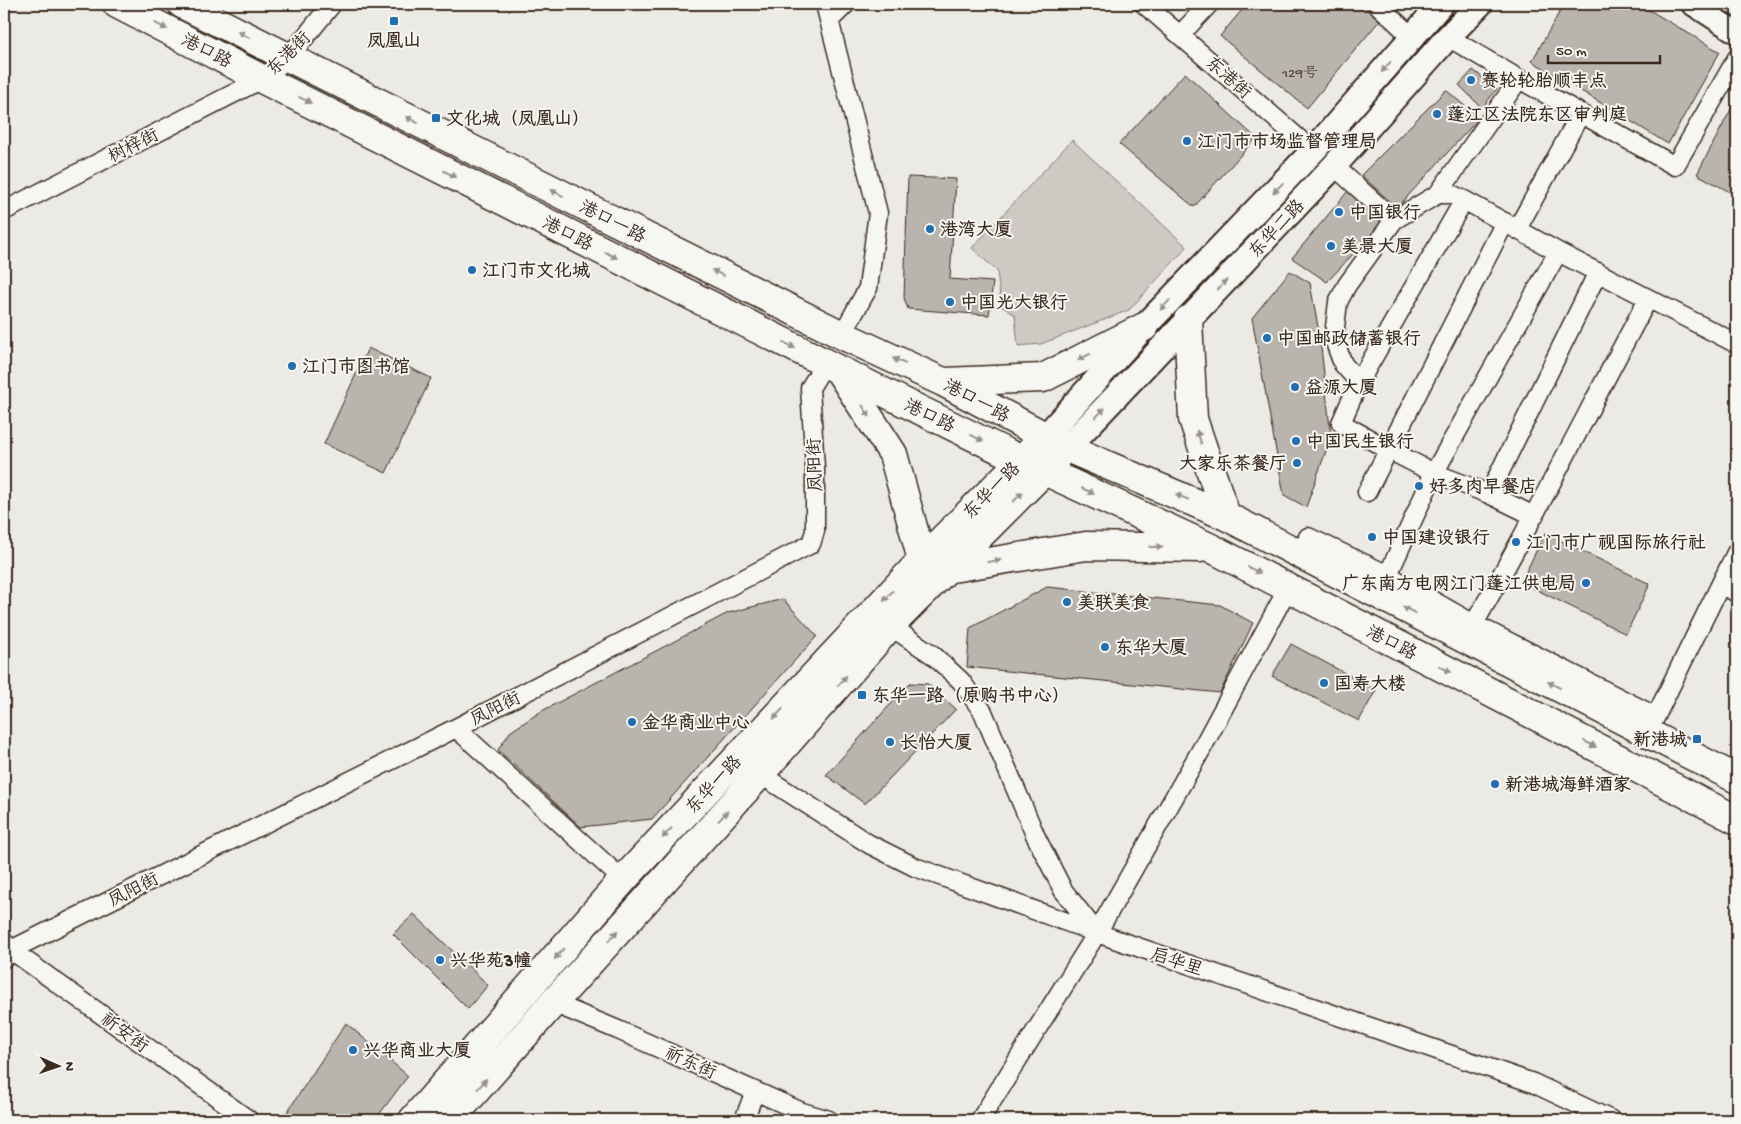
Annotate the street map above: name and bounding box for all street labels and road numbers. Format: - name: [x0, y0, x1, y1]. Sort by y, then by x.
- street label: 东港街: [263, 28, 316, 81]
- street label: 港口路: [177, 30, 235, 74]
- street label: 东港街: [1200, 52, 1255, 105]
- street label: 树梓街: [105, 125, 163, 169]
- street label: 东华二路: [1245, 196, 1310, 263]
- street label: 港口一路: [575, 197, 649, 249]
- street label: 港口路: [538, 213, 596, 257]
- street label: 港口一路: [939, 375, 1013, 428]
- street label: 港口路: [900, 395, 958, 439]
- street label: 凤阳街: [804, 438, 828, 492]
- street label: 东华一路: [959, 458, 1026, 525]
- street label: 港口路: [1362, 622, 1420, 666]
- street label: 凤阳街: [467, 688, 525, 732]
- street label: 东华一路: [682, 752, 747, 819]
- street label: 凤阳街: [105, 869, 163, 913]
- street label: 启华里: [1147, 944, 1205, 982]
- street label: 祈安街: [96, 1009, 152, 1058]
- street label: 祈东街: [661, 1043, 719, 1085]

